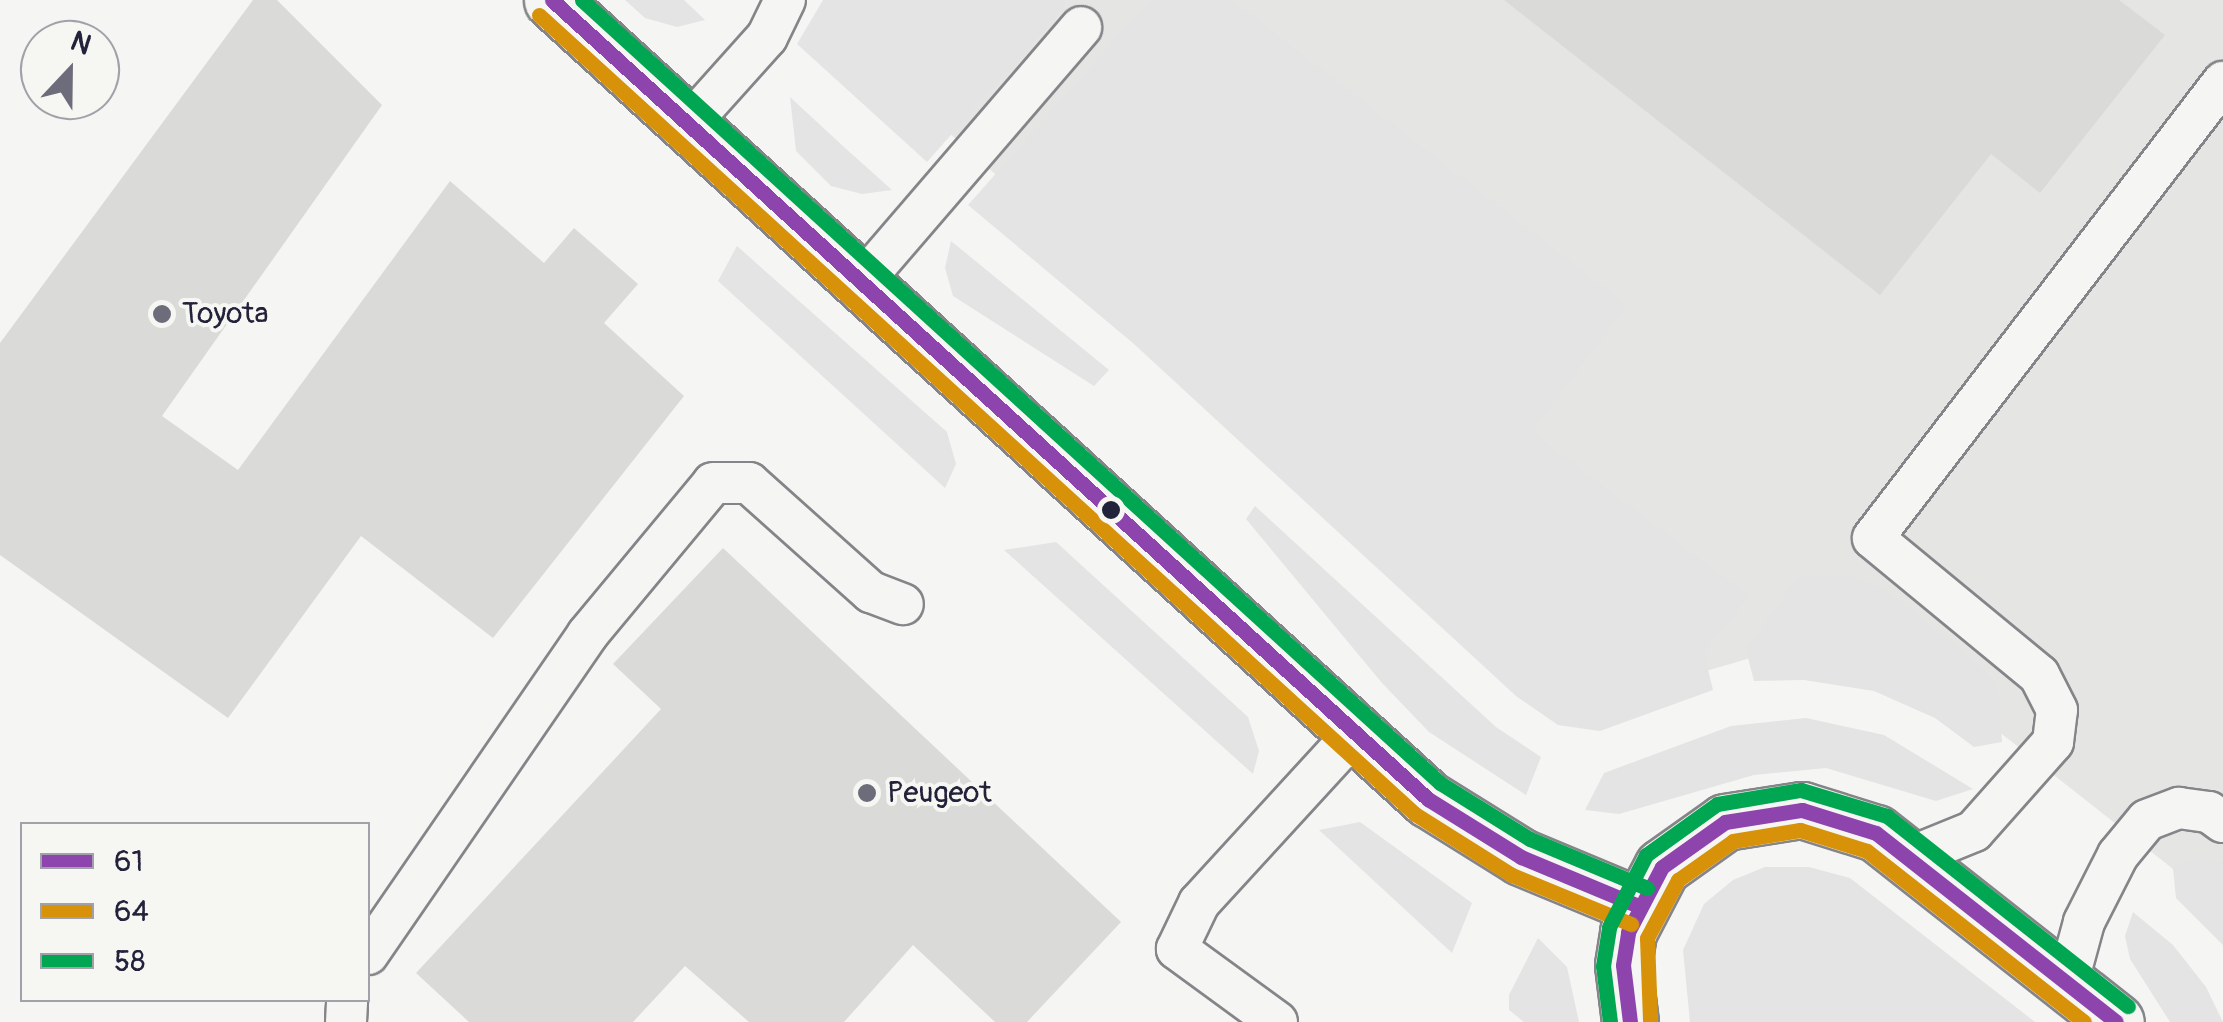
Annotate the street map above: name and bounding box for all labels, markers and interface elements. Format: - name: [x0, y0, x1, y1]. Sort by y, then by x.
- north arrow: [20, 20, 120, 120]
- text: N: [65, 24, 96, 63]
- place label: Toyota: [182, 296, 268, 332]
- marker: Toyota: [151, 303, 173, 325]
- unlabelled marker: [1101, 500, 1121, 520]
- place label: Peugeot: [887, 775, 992, 811]
- marker: Peugeot: [856, 782, 878, 804]
- legend: [20, 822, 370, 1002]
- text: 61: [114, 843, 143, 880]
- text: 64: [114, 893, 149, 930]
- text: 58: [114, 943, 145, 980]

